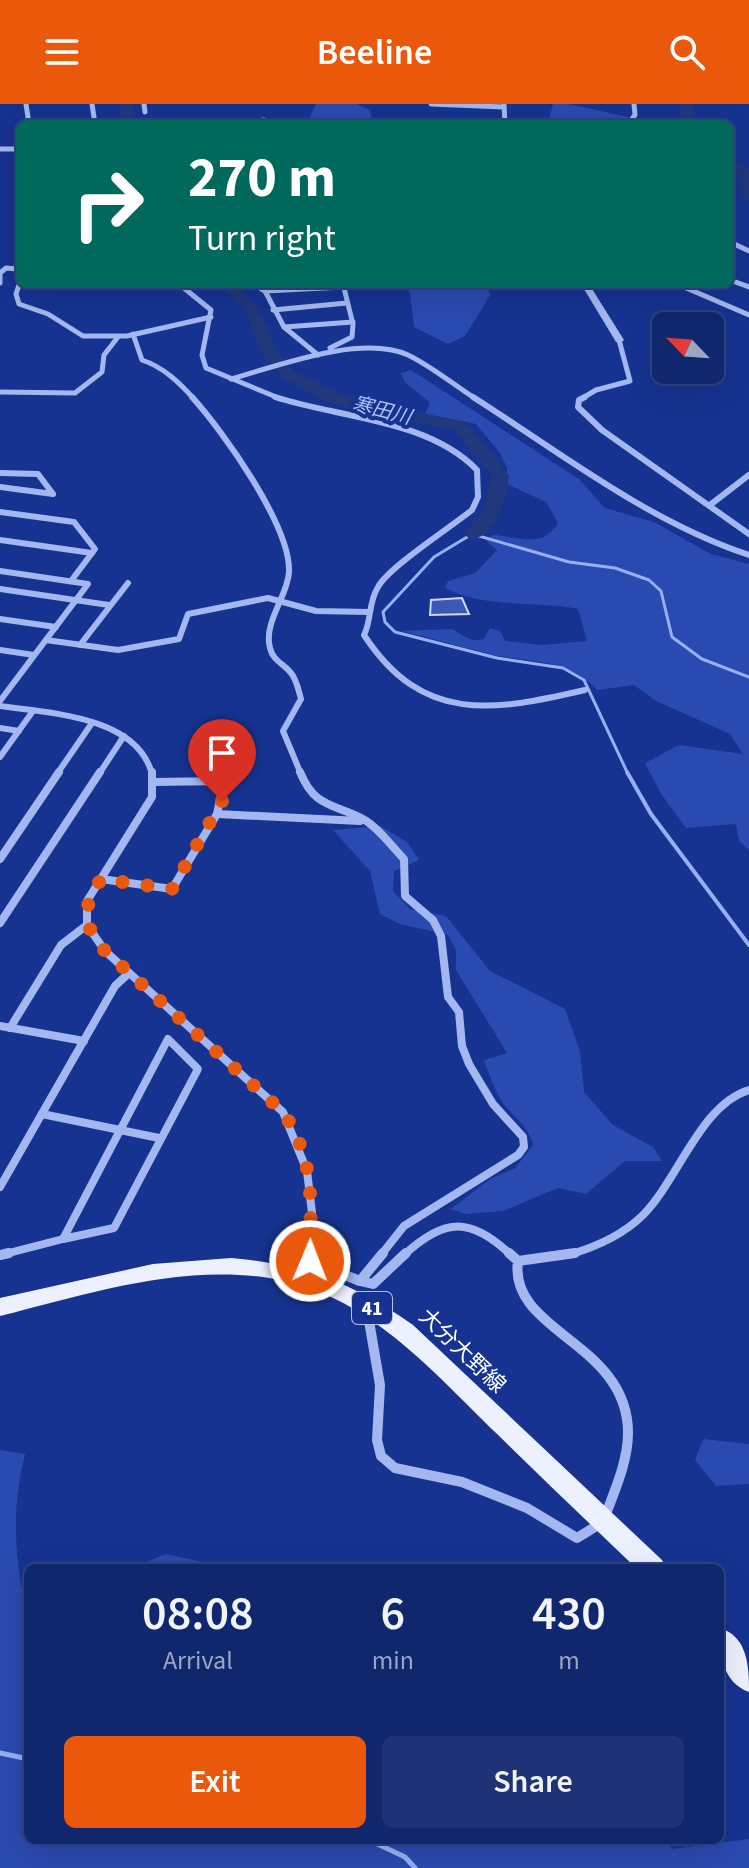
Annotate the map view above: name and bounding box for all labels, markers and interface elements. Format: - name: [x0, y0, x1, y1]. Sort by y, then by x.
- text: Beeline: [317, 27, 432, 78]
- icon: menu: [40, 30, 84, 74]
- icon: search: [665, 30, 709, 74]
- text: 270 m: [188, 139, 336, 218]
- icon: right: [56, 152, 160, 256]
- text: Turn right: [188, 213, 336, 264]
- north arrow: [652, 312, 724, 384]
- map controls: [652, 312, 724, 384]
- water label: 寒田川: [349, 390, 416, 432]
- pin: [188, 719, 256, 801]
- icon: arrive: [200, 731, 244, 775]
- position arrow: [268, 1219, 352, 1303]
- road number: 41: [352, 1292, 392, 1324]
- street label: 大分大野線: [412, 1301, 513, 1400]
- text: 08:08: [142, 1580, 254, 1648]
- text: 6: [381, 1580, 405, 1648]
- text: 430: [532, 1580, 606, 1648]
- text: Arrival: [163, 1642, 233, 1679]
- text: min: [372, 1642, 414, 1679]
- text: m: [558, 1642, 580, 1679]
- button: Exit: [64, 1736, 366, 1828]
- button: Share: [382, 1736, 684, 1828]

